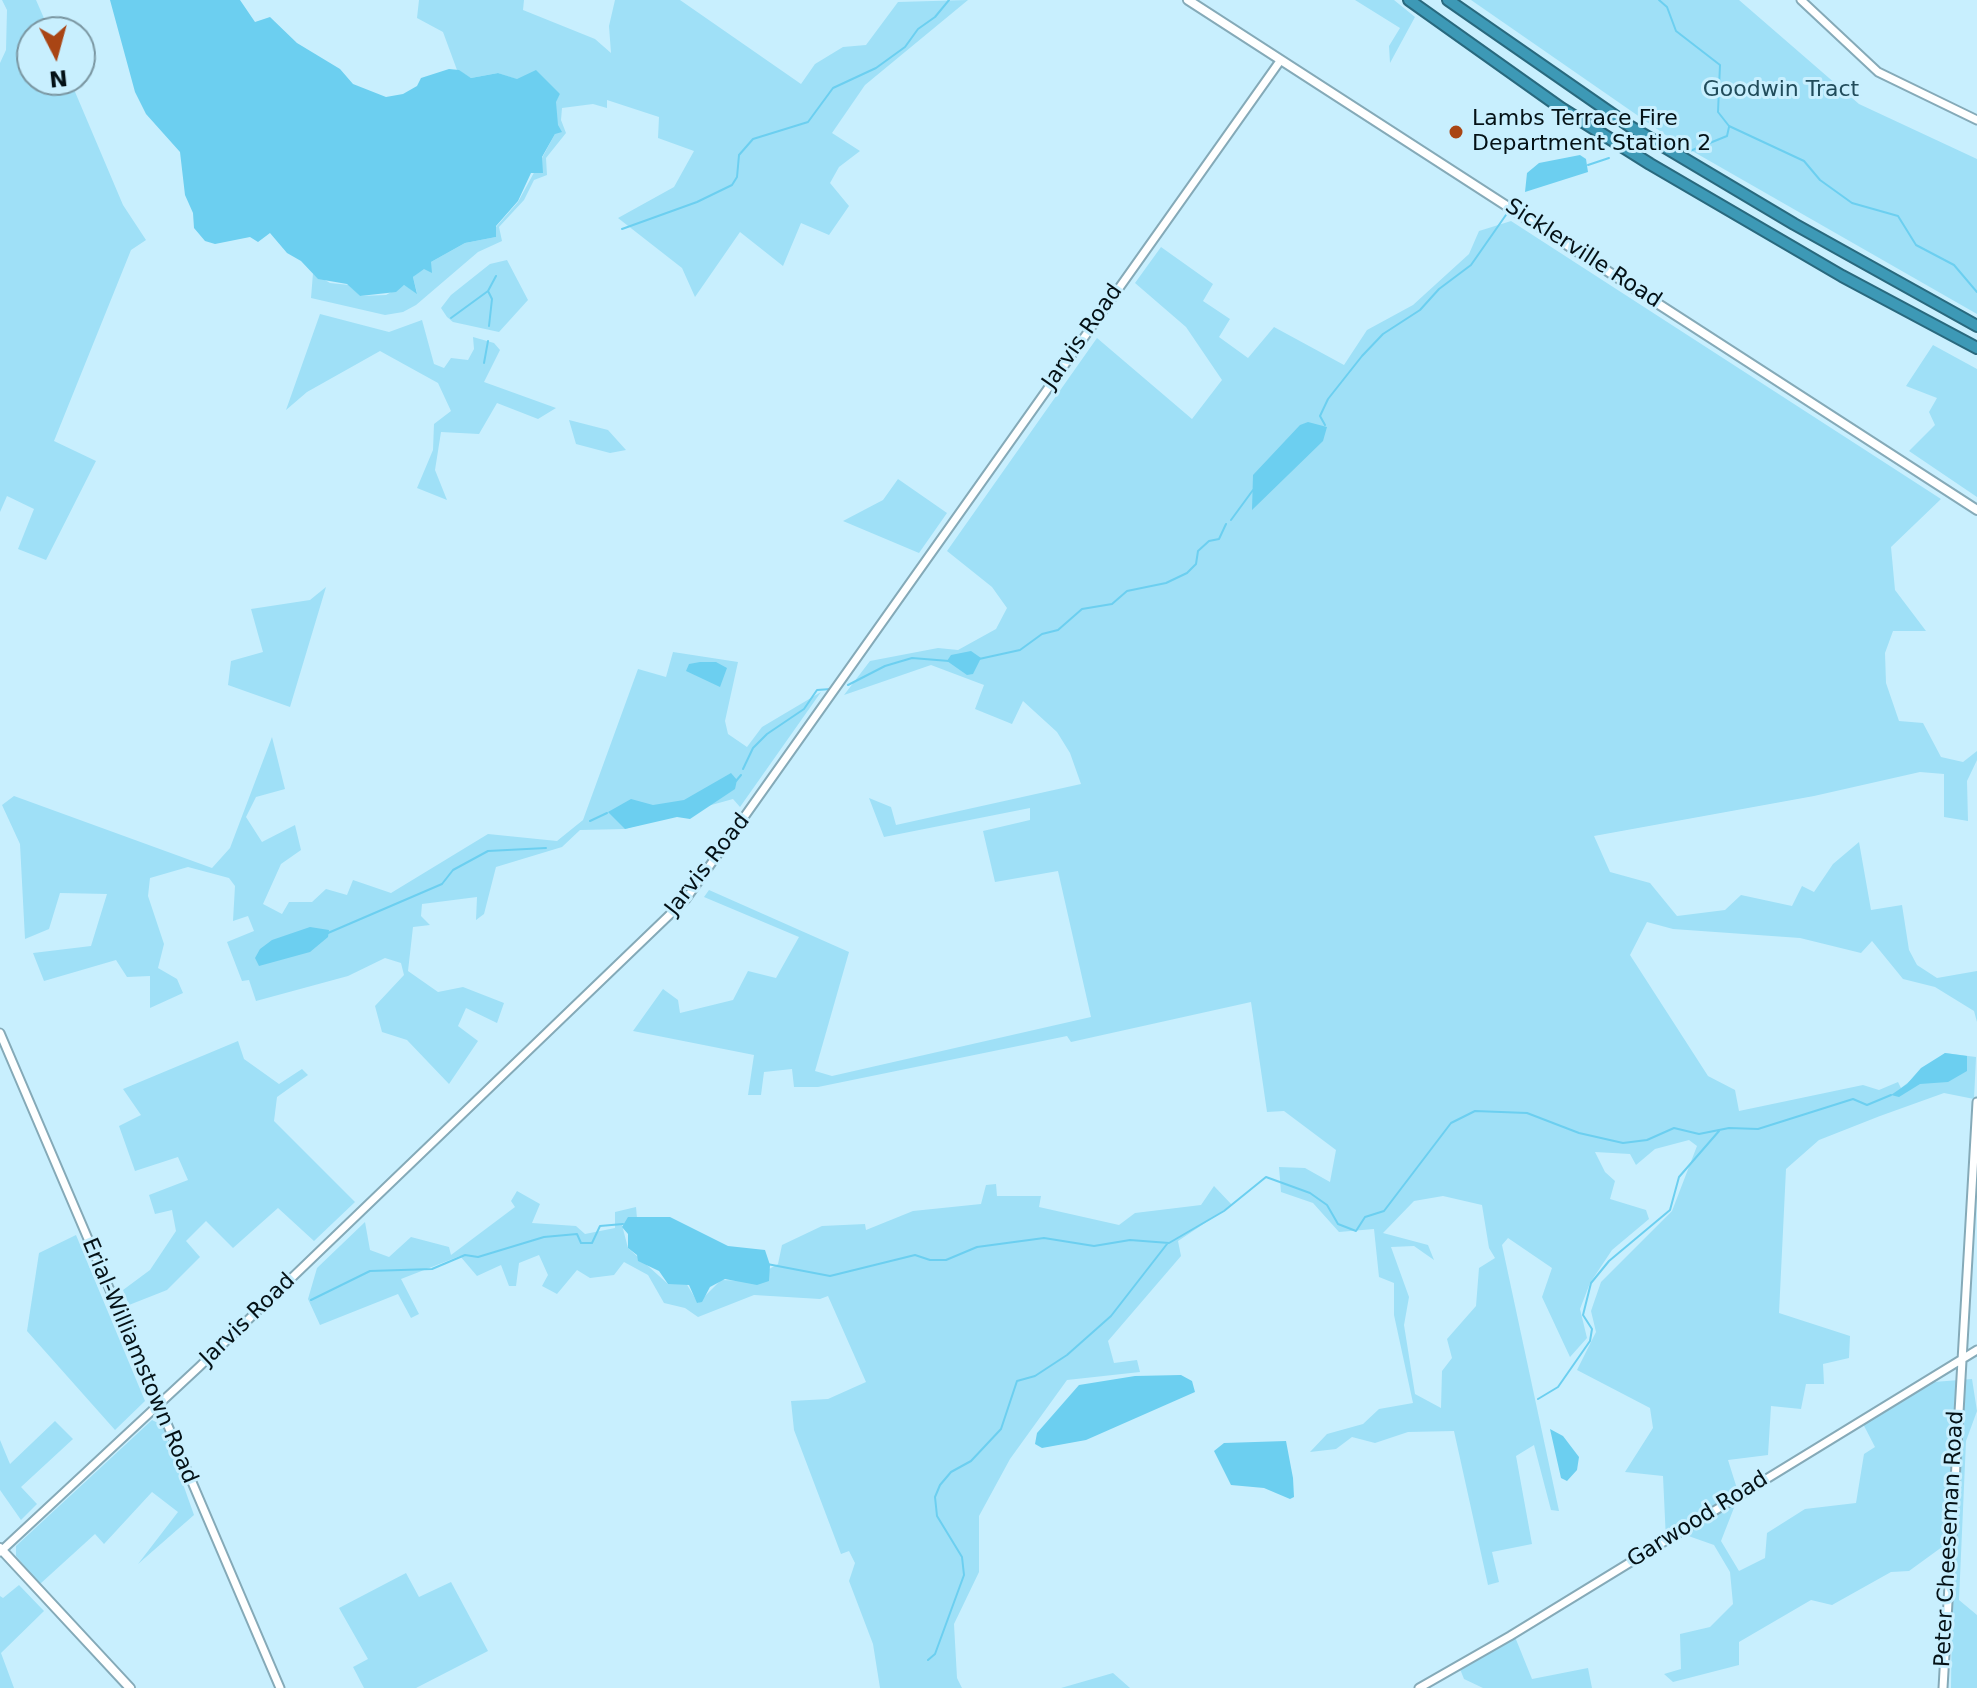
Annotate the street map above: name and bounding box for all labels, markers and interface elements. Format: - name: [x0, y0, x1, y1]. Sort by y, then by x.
- north arrow: [16, 16, 96, 96]
- text: N: [48, 65, 69, 92]
- park label: Goodwin Tract: [1703, 77, 1859, 103]
- place label: Lambs Terrace Fire Department Station 2: [1472, 106, 1711, 158]
- marker: Lambs Terrace Fire Department Station 2: [1447, 123, 1465, 141]
- street label: Sicklerville Road: [1500, 194, 1666, 314]
- street label: Jarvis Road: [1037, 280, 1129, 394]
- street label: Jarvis Road: [660, 809, 756, 921]
- street label: Erial-Williamstown Road: [75, 1234, 203, 1488]
- street label: Jarvis Road: [195, 1268, 301, 1372]
- street label: Peter Cheeseman Road: [1930, 1410, 1970, 1668]
- street label: Garwood Road: [1623, 1466, 1773, 1574]

